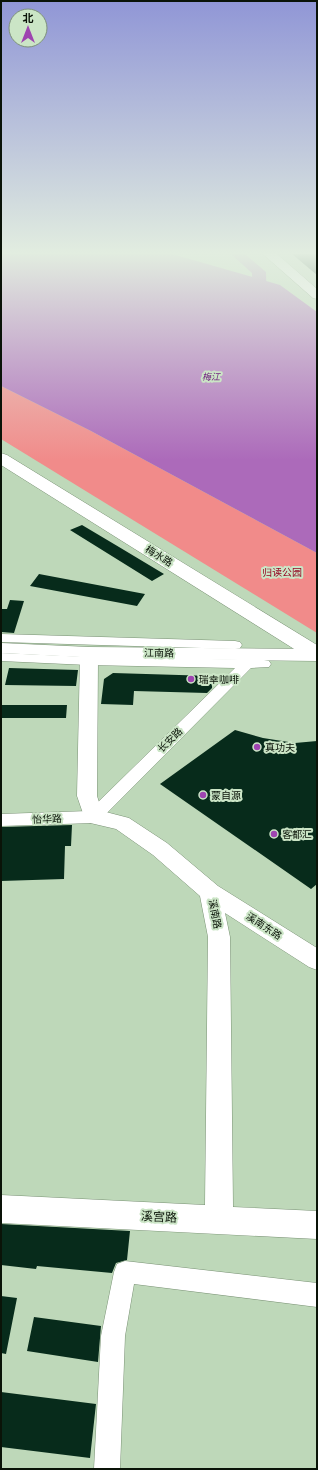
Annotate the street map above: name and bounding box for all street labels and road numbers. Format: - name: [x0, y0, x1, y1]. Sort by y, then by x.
- street label: 梅水路: [143, 543, 175, 569]
- street label: 江南路: [144, 646, 174, 660]
- street label: 长安路: [155, 725, 185, 755]
- street label: 怡华路: [32, 812, 62, 826]
- street label: 溪南路: [206, 898, 224, 930]
- street label: 溪南东路: [244, 910, 284, 942]
- street label: 溪宫路: [141, 1209, 177, 1225]

